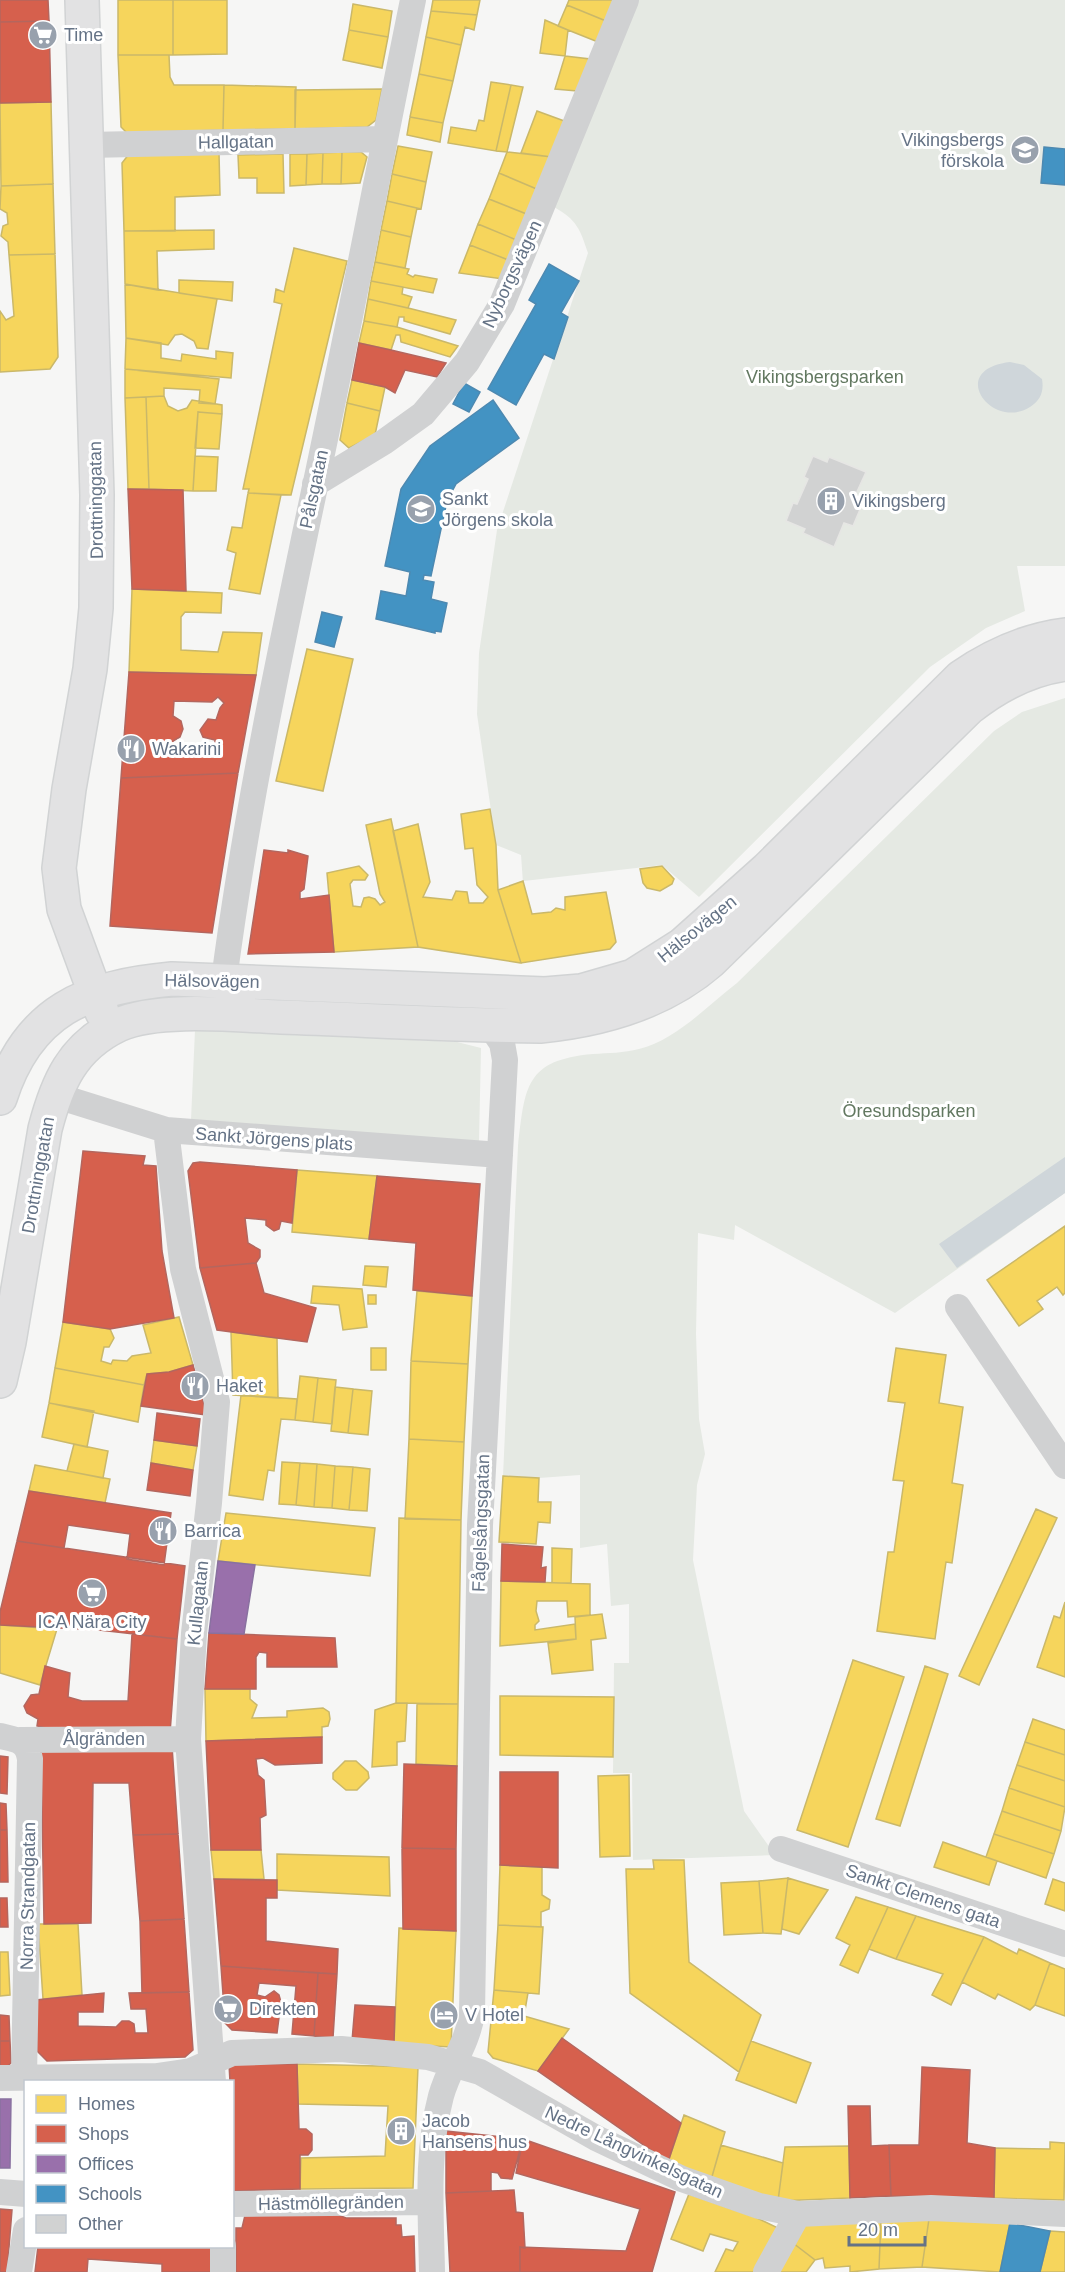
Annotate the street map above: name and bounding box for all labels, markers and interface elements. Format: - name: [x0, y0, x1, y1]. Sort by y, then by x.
- supermarket icon: Time: [27, 19, 59, 51]
- place label: Time: [64, 25, 103, 45]
- place label: Vikingsbergs förskola: [901, 130, 1005, 171]
- street label: Hallgatan: [198, 131, 274, 153]
- school or university icon: Vikingsbergs förskola: [1009, 134, 1041, 166]
- street label: Nyborgsvägen: [478, 217, 546, 331]
- park label: Vikingsbergsparken: [746, 367, 904, 387]
- street label: Drottninggatan: [85, 441, 107, 559]
- street label: Pålsgatan: [296, 448, 332, 530]
- building icon: Vikingsberg: [815, 485, 847, 517]
- place label: Sankt Jörgens skola: [442, 489, 554, 530]
- place label: Vikingsberg: [852, 491, 946, 511]
- school or university icon: Sankt Jörgens skola: [405, 493, 437, 525]
- restaurant icon: Wakarini: [115, 733, 147, 765]
- place label: Wakarini: [152, 739, 221, 759]
- street label: Hälsovägen: [654, 891, 740, 967]
- street label: Hälsovägen: [164, 970, 260, 992]
- park label: Öresundsparken: [842, 1101, 976, 1121]
- street label: Drottninggatan: [18, 1115, 58, 1235]
- street label: Sankt Jörgens plats: [194, 1124, 354, 1154]
- restaurant icon: Haket: [179, 1370, 211, 1402]
- place label: Haket: [216, 1376, 263, 1396]
- street label: Fågelsångsgatan: [469, 1454, 493, 1592]
- restaurant icon: Barrica: [147, 1515, 179, 1547]
- place label: Barrica: [184, 1521, 242, 1541]
- street label: Kullagatan: [184, 1560, 212, 1646]
- supermarket icon: ICA Nära City: [76, 1577, 108, 1609]
- place label: ICA Nära City: [37, 1612, 147, 1632]
- street label: Ålgränden: [63, 1729, 145, 1749]
- street label: Norra Strandgatan: [17, 1822, 39, 1970]
- street label: Sankt Clemens gata: [843, 1860, 1004, 1932]
- supermarket icon: Direkten: [212, 1993, 244, 2025]
- place label: Direkten: [249, 1999, 316, 2019]
- hotel icon: V Hotel: [428, 1999, 460, 2031]
- place label: V Hotel: [465, 2005, 524, 2025]
- legend: [24, 2080, 234, 2248]
- text: Homes: [78, 2094, 135, 2114]
- street label: Nedre Långvinkelsgatan: [542, 2102, 726, 2202]
- place label: Jacob Hansens hus: [422, 2111, 527, 2152]
- building icon: Jacob Hansens hus: [385, 2115, 417, 2147]
- text: Shops: [78, 2124, 129, 2144]
- text: Offices: [78, 2154, 134, 2174]
- text: Schools: [78, 2184, 142, 2204]
- street label: Hästmöllegränden: [258, 2192, 404, 2214]
- scale bar: [849, 2209, 926, 2247]
- text: Other: [78, 2214, 123, 2234]
- text: 20 m: [858, 2220, 898, 2240]

